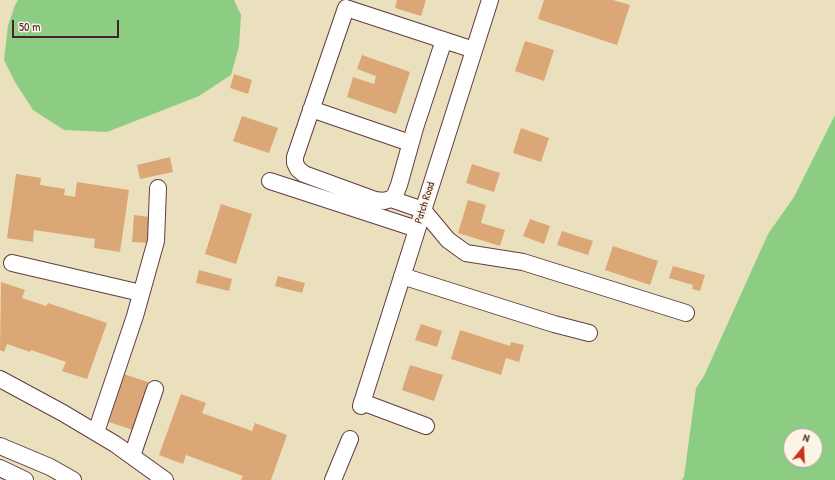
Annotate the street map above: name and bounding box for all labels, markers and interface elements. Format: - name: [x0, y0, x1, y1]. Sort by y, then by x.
- scale bar: [14, 12, 121, 38]
- text: 50 m: [19, 18, 40, 35]
- street label: Patch Road: [412, 181, 438, 225]
- north arrow: [783, 428, 823, 468]
- text: N: [801, 430, 811, 445]

